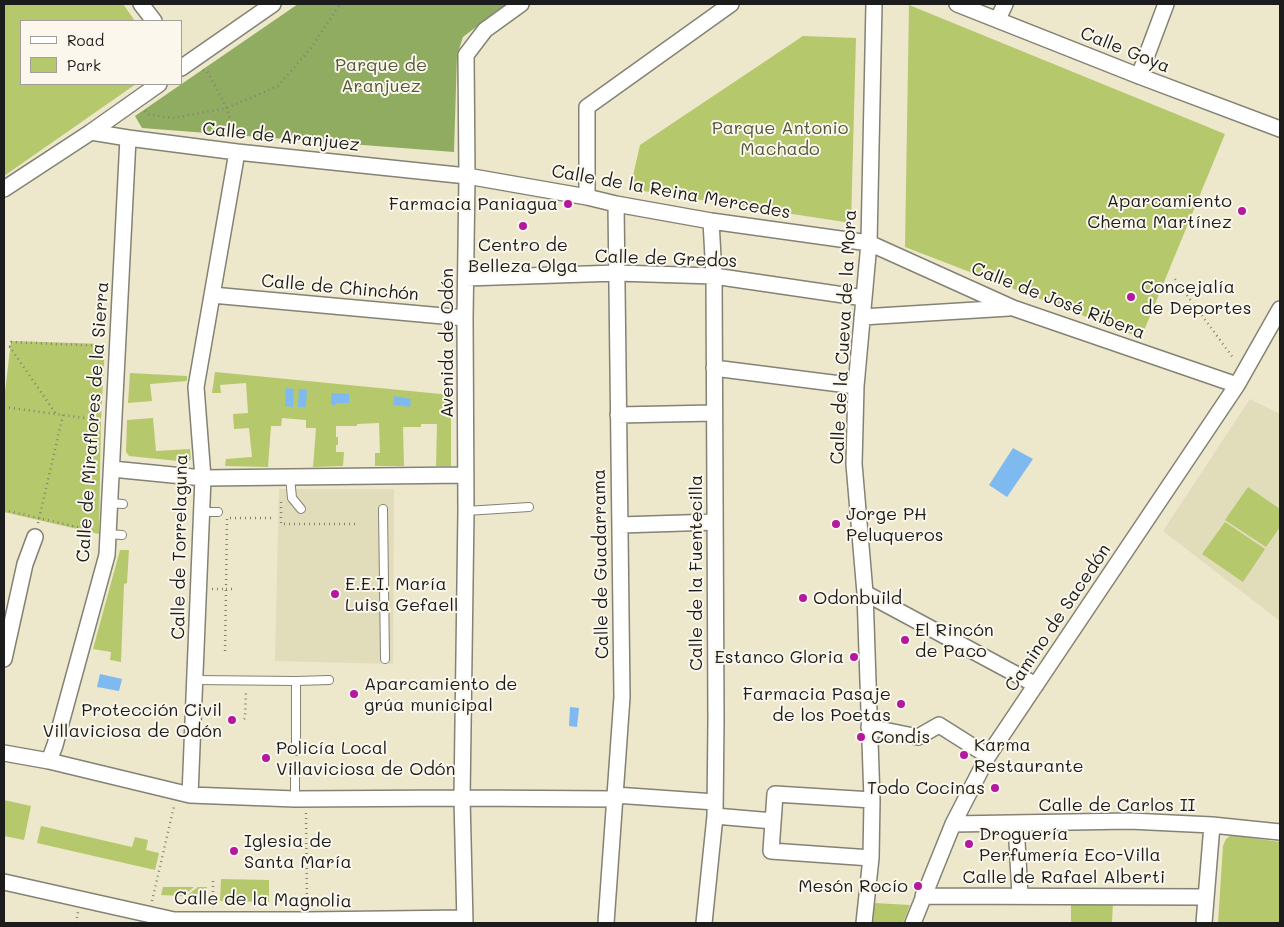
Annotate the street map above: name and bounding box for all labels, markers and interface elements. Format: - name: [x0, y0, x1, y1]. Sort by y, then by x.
- legend: [20, 20, 182, 85]
- street label: Calle Goya: [1077, 22, 1173, 78]
- text: Road: [67, 30, 104, 50]
- park label: Parque de Aranjuez: [335, 54, 427, 96]
- text: Park: [67, 55, 101, 75]
- park label: Parque Antonio Machado: [712, 117, 848, 160]
- street label: Calle de Aranjuez: [201, 118, 361, 156]
- street label: Calle de la Reina Mercedes: [550, 160, 792, 224]
- place label: Aparcamiento Chema Martínez: [1087, 190, 1232, 232]
- place label: Farmacia Paniagua: [389, 193, 558, 215]
- marker: Farmacia Paniagua: [562, 198, 574, 210]
- marker: Aparcamiento Chema Martínez: [1236, 205, 1248, 217]
- street label: Calle de la Cueva de la Mora: [827, 209, 861, 465]
- marker: Centro de Belleza Olga: [517, 220, 529, 232]
- place label: Centro de Belleza Olga: [468, 234, 578, 276]
- street label: Calle de Gredos: [594, 246, 738, 272]
- street label: Calle de José Ribera: [968, 258, 1148, 344]
- street label: Avenida de Odón: [436, 268, 458, 418]
- street label: Calle de Chinchón: [260, 270, 420, 306]
- place label: Concejalía de Deportes: [1141, 276, 1251, 318]
- street label: Calle de Miraflores de la Sierra: [72, 281, 114, 563]
- marker: Concejalía de Deportes: [1125, 291, 1137, 303]
- street label: Calle de Torrelaguna: [168, 454, 192, 640]
- street label: Calle de Guadarrama: [589, 469, 613, 659]
- street label: Calle de la Fuentecilla: [685, 475, 707, 671]
- place label: Jorge PH Peluqueros: [846, 503, 943, 546]
- marker: Jorge PH Peluqueros: [830, 518, 842, 530]
- street label: Camino de Sacedón: [1000, 540, 1116, 696]
- place label: E.E.I. María Luisa Gefaell: [345, 573, 458, 616]
- place label: Odonbuild: [813, 587, 902, 609]
- marker: E.E.I. María Luisa Gefaell: [329, 588, 341, 600]
- marker: Odonbuild: [797, 592, 809, 604]
- place label: El Rincón de Paco: [915, 619, 994, 662]
- marker: El Rincón de Paco: [899, 634, 911, 646]
- place label: Estanco Gloria: [715, 646, 844, 668]
- marker: Estanco Gloria: [848, 651, 860, 663]
- place label: Aparcamiento de grúa municipal: [364, 673, 517, 716]
- place label: Farmacia Pasaje de los Poetas: [743, 683, 891, 726]
- marker: Aparcamiento de grúa municipal: [348, 688, 360, 700]
- marker: Farmacia Pasaje de los Poetas: [895, 698, 907, 710]
- place label: Protección Civil Villaviciosa de Odón: [43, 699, 222, 742]
- marker: Protección Civil Villaviciosa de Odón: [226, 714, 238, 726]
- place label: Condis: [871, 726, 930, 748]
- marker: Condis: [855, 731, 867, 743]
- place label: Karma Restaurante: [974, 734, 1084, 776]
- place label: Policía Local Villaviciosa de Odón: [276, 737, 455, 780]
- marker: Karma Restaurante: [958, 749, 970, 761]
- marker: Policía Local Villaviciosa de Odón: [260, 752, 272, 764]
- place label: Todo Cocinas: [867, 777, 985, 799]
- marker: Todo Cocinas: [989, 782, 1001, 794]
- street label: Calle de Carlos II: [1039, 794, 1195, 816]
- place label: Droguería Perfumería Eco-Villa: [979, 823, 1161, 866]
- place label: Iglesia de Santa María: [244, 830, 352, 872]
- marker: Droguería Perfumería Eco-Villa: [963, 838, 975, 850]
- marker: Iglesia de Santa María: [228, 845, 240, 857]
- street label: Calle de Rafael Alberti: [963, 866, 1165, 888]
- place label: Mesón Rocío: [798, 875, 908, 897]
- marker: Mesón Rocío: [912, 880, 924, 892]
- street label: Calle de la Magnolia: [174, 888, 352, 912]

